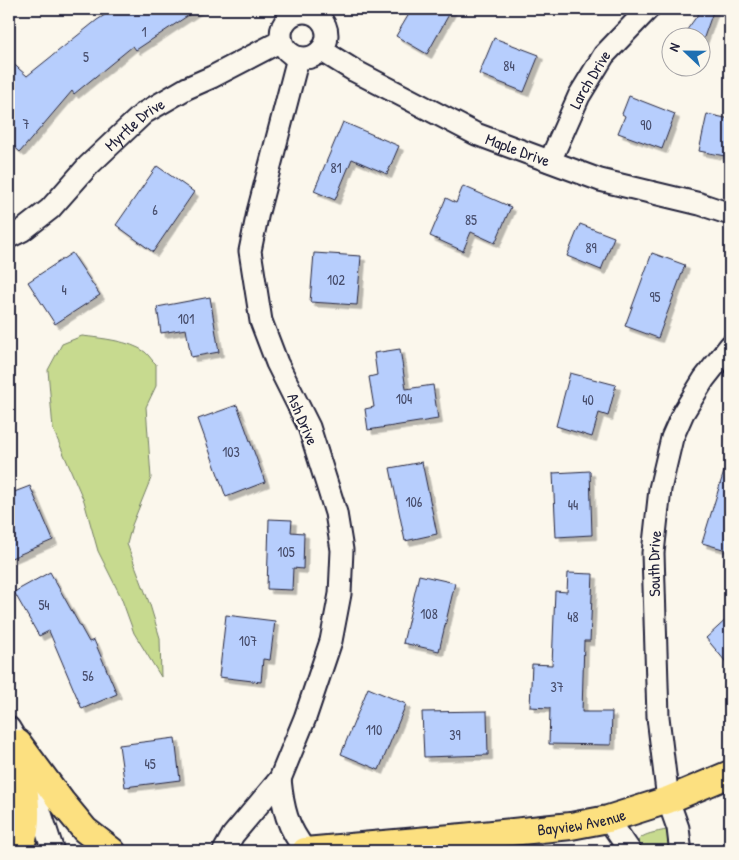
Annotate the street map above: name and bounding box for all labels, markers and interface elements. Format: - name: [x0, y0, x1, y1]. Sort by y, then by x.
- house number: 1: [141, 22, 147, 41]
- north arrow: [662, 28, 712, 78]
- text: N: [663, 39, 684, 54]
- street label: Larch Drive: [564, 44, 615, 112]
- house number: 5: [83, 47, 89, 66]
- house number: 84: [503, 56, 515, 75]
- street label: Myrtle Drive: [100, 92, 169, 156]
- house number: 7: [23, 114, 30, 133]
- house number: 90: [640, 115, 652, 134]
- street label: Maple Drive: [483, 128, 554, 172]
- house number: 81: [330, 158, 342, 177]
- house number: 6: [152, 200, 158, 219]
- house number: 85: [465, 210, 477, 229]
- house number: 89: [585, 238, 597, 257]
- house number: 102: [327, 270, 345, 289]
- house number: 4: [61, 280, 67, 299]
- house number: 95: [649, 287, 661, 306]
- house number: 101: [178, 309, 194, 328]
- house number: 104: [396, 389, 412, 408]
- street label: Ash Drive: [282, 390, 324, 449]
- house number: 40: [582, 390, 594, 409]
- house number: 103: [222, 442, 240, 461]
- house number: 106: [406, 492, 423, 511]
- house number: 44: [568, 495, 578, 514]
- street label: South Drive: [642, 529, 666, 597]
- house number: 105: [277, 542, 295, 561]
- house number: 54: [38, 595, 50, 614]
- house number: 108: [420, 604, 438, 623]
- house number: 48: [567, 607, 579, 626]
- house number: 107: [239, 631, 257, 650]
- house number: 56: [82, 666, 94, 685]
- house number: 37: [550, 677, 564, 696]
- house number: 110: [366, 720, 382, 739]
- house number: 39: [449, 725, 461, 744]
- house number: 45: [144, 754, 156, 773]
- street label: Bayview Avenue: [536, 803, 629, 840]

